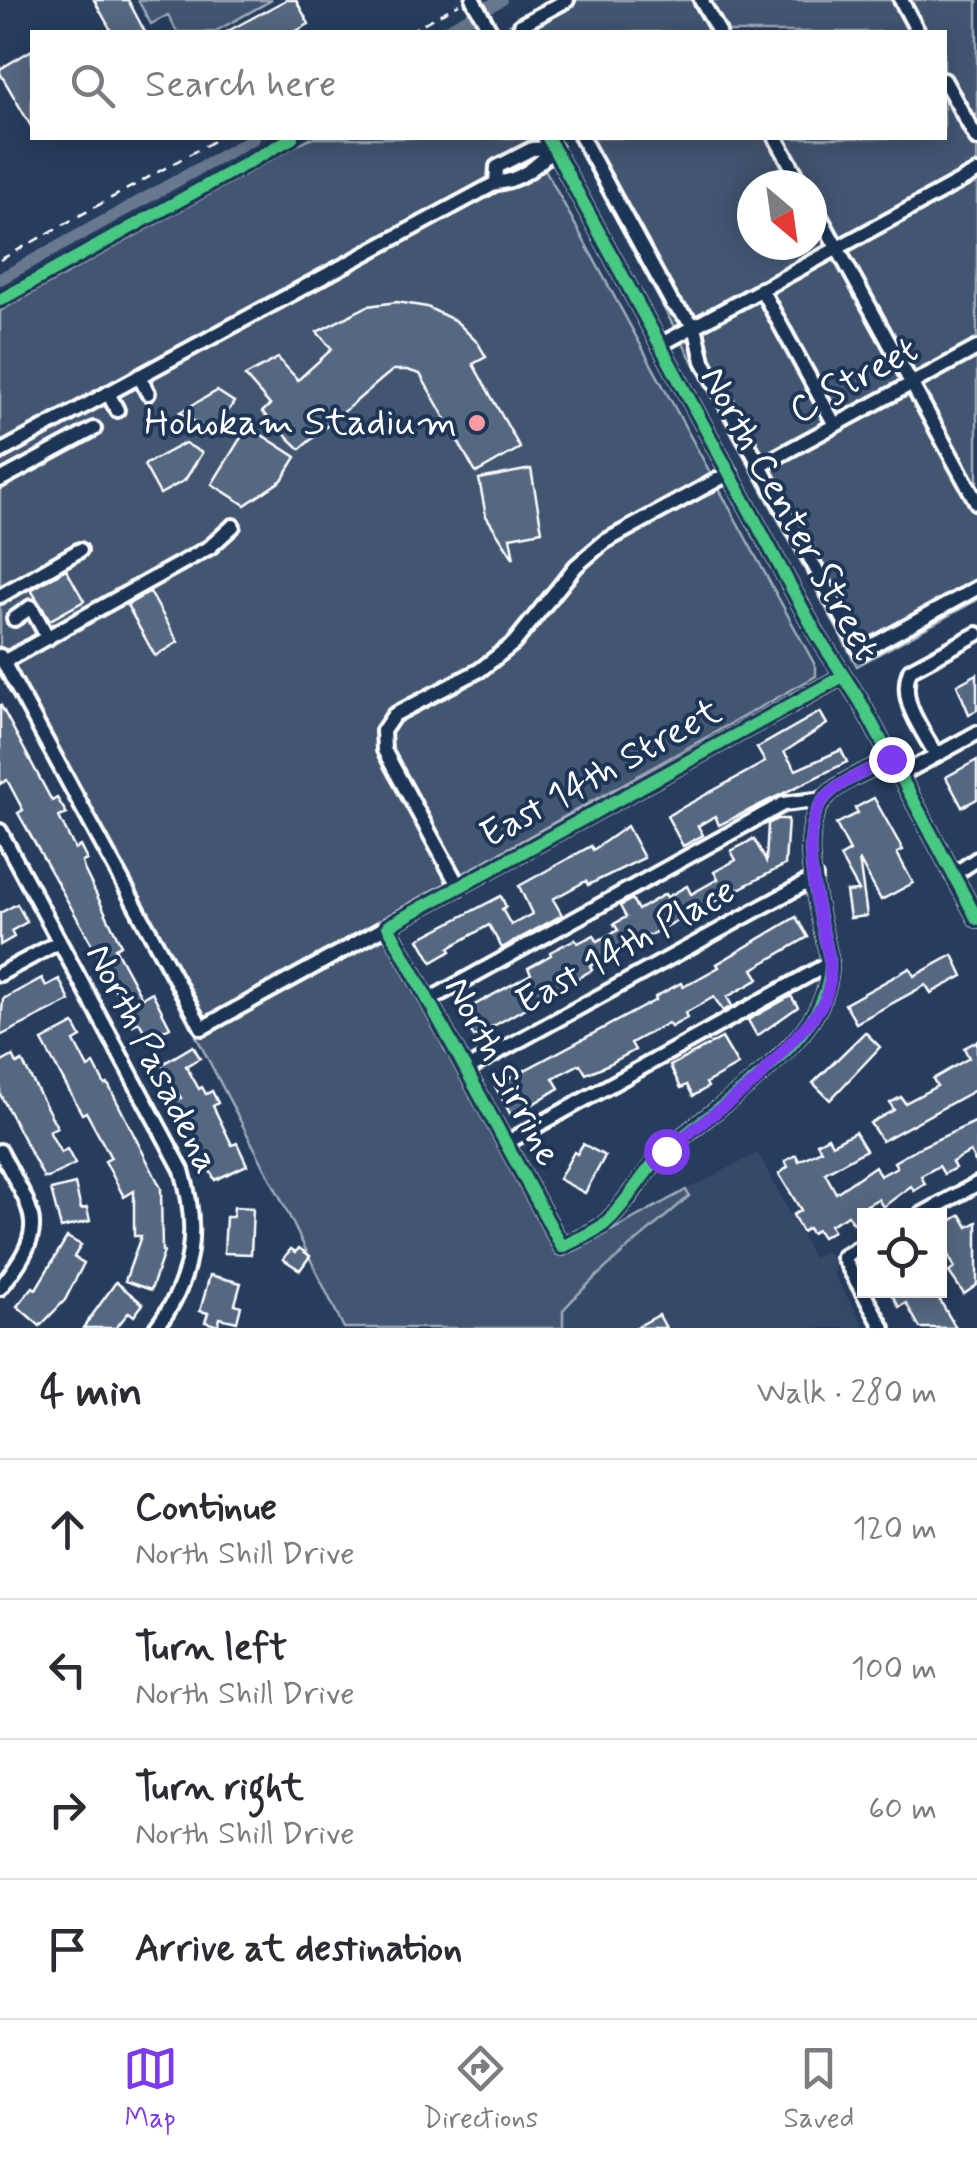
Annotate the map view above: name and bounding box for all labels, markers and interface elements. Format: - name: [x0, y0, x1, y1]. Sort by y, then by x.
- search box: [30, 30, 947, 140]
- icon: search: [65, 58, 120, 113]
- text: Search here: [145, 61, 336, 110]
- north arrow: [737, 170, 827, 260]
- street label: C Street: [781, 326, 927, 436]
- street label: North Center Street: [688, 358, 890, 670]
- place label: Hohokam Stadium: [144, 399, 457, 448]
- marker: Hohokam Stadium: [466, 412, 488, 434]
- street label: East 14th Street: [472, 688, 730, 860]
- route end: [869, 737, 915, 783]
- street label: East 14th Place: [508, 867, 744, 1027]
- street label: North Pasadena: [73, 936, 231, 1182]
- street label: North Sirrine: [432, 969, 572, 1175]
- route start: [644, 1129, 690, 1175]
- map controls: [857, 1208, 947, 1298]
- button: locate: [857, 1208, 947, 1298]
- text: 4 min: [40, 1366, 142, 1421]
- text: Walk · 280 m: [757, 1372, 937, 1414]
- text: Continue: [135, 1484, 277, 1533]
- icon: ahead: [40, 1502, 95, 1557]
- text: 120 m: [852, 1508, 937, 1550]
- text: North Shill Drive: [135, 1533, 355, 1575]
- text: Turn left: [135, 1624, 287, 1673]
- icon: left: [40, 1642, 95, 1697]
- text: 100 m: [851, 1648, 937, 1690]
- text: North Shill Drive: [135, 1673, 355, 1715]
- text: Turn right: [135, 1764, 304, 1813]
- icon: right: [40, 1782, 95, 1837]
- text: 60 m: [868, 1788, 937, 1830]
- text: North Shill Drive: [135, 1813, 355, 1855]
- icon: arrive: [40, 1922, 95, 1977]
- text: Arrive at destination: [135, 1925, 462, 1974]
- tab: Map: [123, 2041, 178, 2138]
- tab: Directions: [423, 2041, 538, 2138]
- tab: Saved: [784, 2041, 854, 2138]

